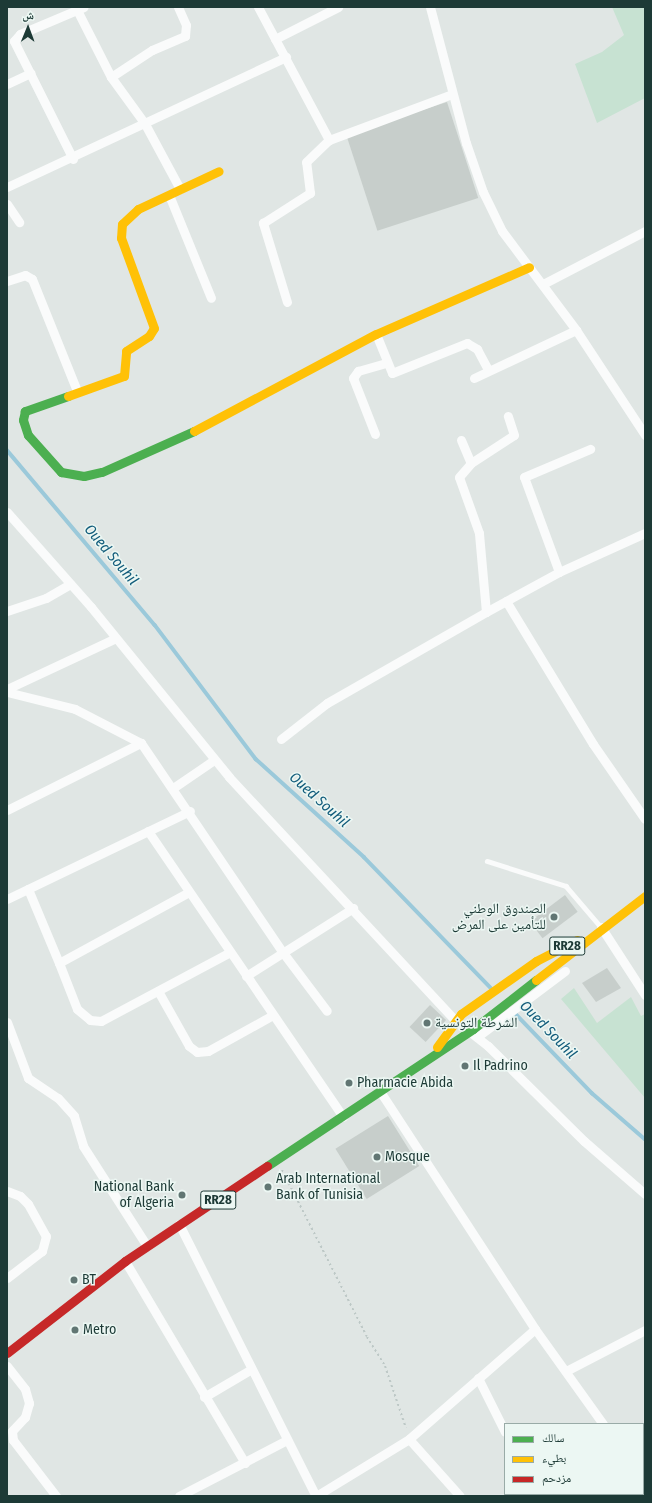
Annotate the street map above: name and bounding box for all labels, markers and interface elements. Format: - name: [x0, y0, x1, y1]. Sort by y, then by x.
- north arrow: [8, 8, 48, 48]
- text: ش: [22, 9, 34, 22]
- water label: Oued Souhil: [80, 521, 142, 589]
- water label: Oued Souhil: [285, 769, 353, 831]
- place label: الصندوق الوطني للتأمين على المرض: [452, 901, 546, 934]
- marker: الصندوق الوطني للتأمين على المرض: [549, 912, 559, 922]
- road number: RR28: [549, 935, 585, 957]
- water label: Oued Souhil: [516, 997, 580, 1063]
- place label: الشرطة التونسية: [435, 1015, 517, 1031]
- marker: الشرطة التونسية: [422, 1018, 432, 1028]
- place label: Il Padrino: [473, 1058, 528, 1074]
- marker: Il Padrino: [460, 1061, 470, 1071]
- place label: Pharmacie Abida: [357, 1075, 453, 1091]
- marker: Pharmacie Abida: [344, 1078, 354, 1088]
- place label: Mosque: [385, 1149, 430, 1165]
- marker: Mosque: [372, 1152, 382, 1162]
- place label: Arab International Bank of Tunisia: [276, 1171, 380, 1204]
- place label: National Bank of Algeria: [94, 1179, 174, 1212]
- marker: Arab International Bank of Tunisia: [263, 1182, 273, 1192]
- road number: RR28: [200, 1189, 236, 1211]
- marker: National Bank of Algeria: [177, 1190, 187, 1200]
- place label: BT: [82, 1272, 96, 1288]
- marker: BT: [69, 1275, 79, 1285]
- place label: Metro: [83, 1322, 116, 1338]
- marker: Metro: [70, 1325, 80, 1335]
- legend: [504, 1423, 644, 1495]
- text: سالك: [542, 1431, 564, 1445]
- text: بطيء: [542, 1451, 566, 1465]
- text: مزدحم: [542, 1471, 571, 1485]

